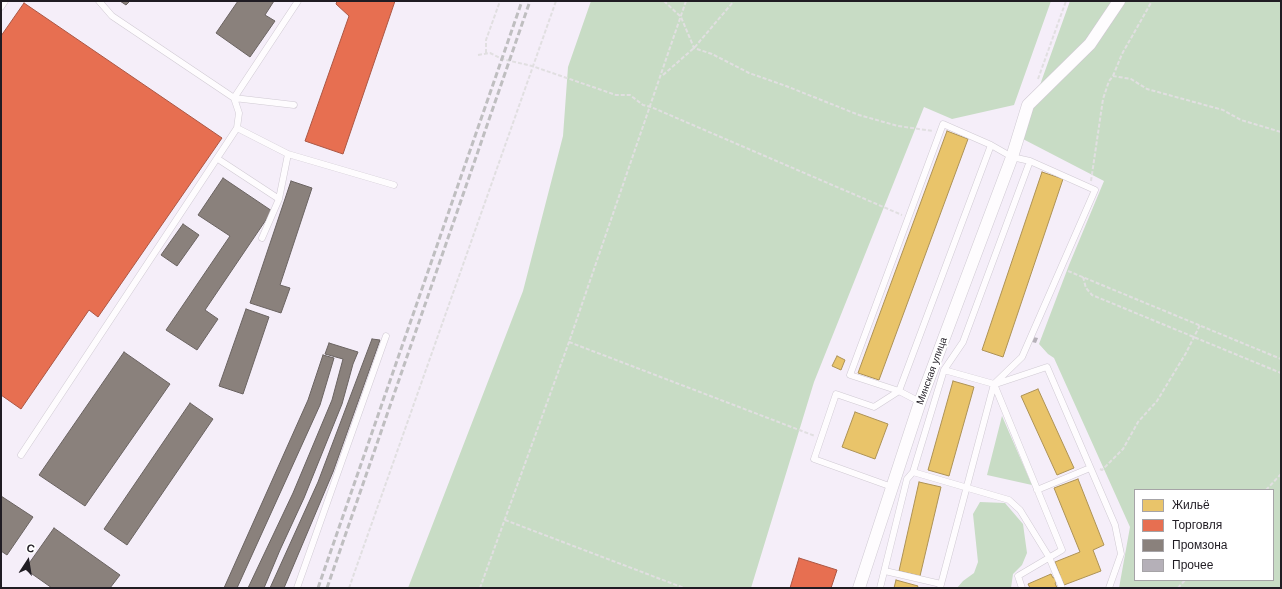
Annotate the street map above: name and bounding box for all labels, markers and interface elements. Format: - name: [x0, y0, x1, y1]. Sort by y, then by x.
- street label: Минская улица: [914, 336, 950, 406]
- legend: [1134, 489, 1274, 581]
- text: Жильё: [1172, 498, 1210, 512]
- text: Торговля: [1172, 518, 1222, 532]
- text: Промзона: [1172, 538, 1227, 552]
- north arrow: [8, 541, 48, 581]
- text: С: [25, 542, 36, 556]
- text: Прочее: [1172, 558, 1213, 572]

